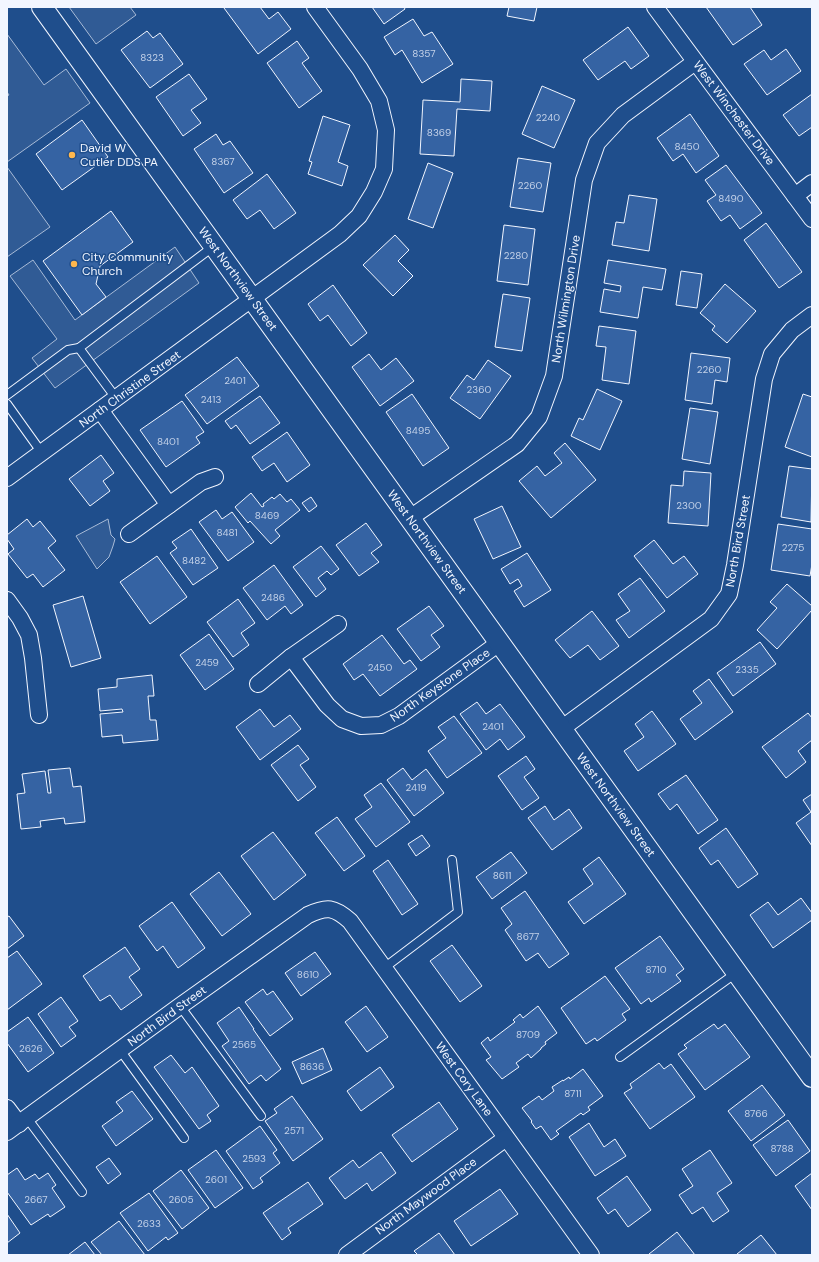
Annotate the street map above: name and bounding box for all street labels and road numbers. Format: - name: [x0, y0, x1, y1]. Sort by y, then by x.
- street label: West Winchester Drive: [690, 58, 779, 169]
- street label: West Northview Street: [195, 224, 281, 334]
- street label: North Wilmington Drive: [548, 234, 584, 364]
- street label: North Christine Street: [76, 347, 184, 431]
- street label: West Northview Street: [384, 487, 470, 597]
- street label: North Bird Street: [722, 493, 754, 589]
- street label: North Keystone Place: [387, 644, 493, 725]
- street label: West Northview Street: [573, 750, 659, 860]
- street label: North Bird Street: [124, 982, 210, 1050]
- street label: West Cory Lane: [432, 1039, 496, 1119]
- street label: North Maywood Place: [372, 1154, 480, 1238]

